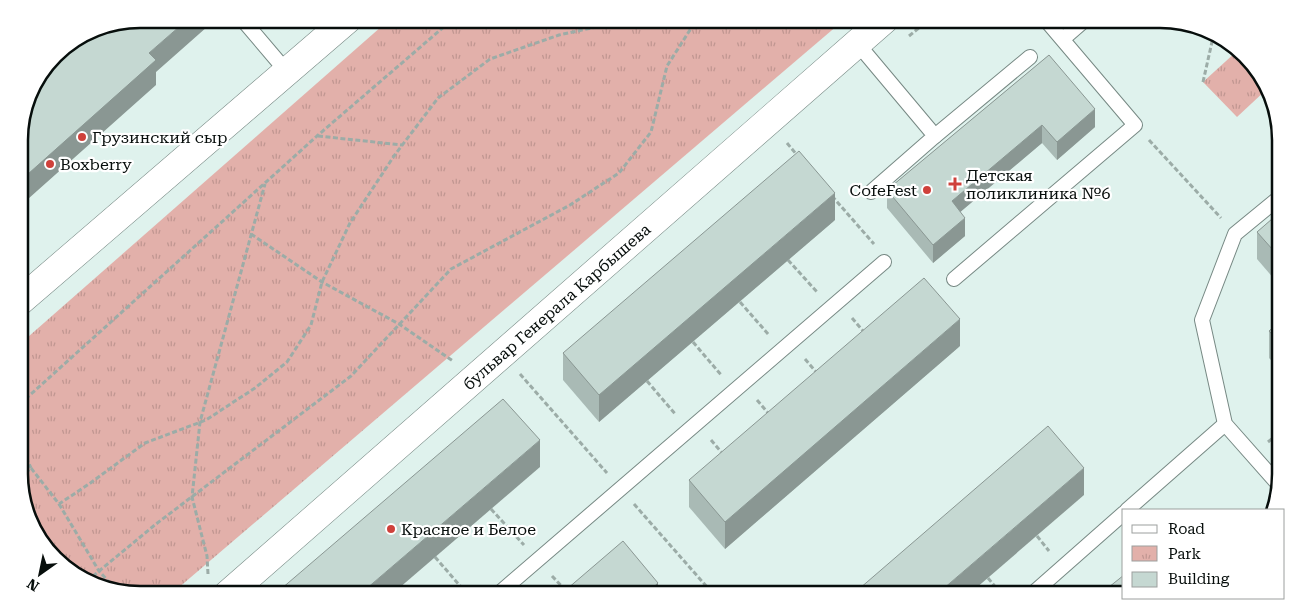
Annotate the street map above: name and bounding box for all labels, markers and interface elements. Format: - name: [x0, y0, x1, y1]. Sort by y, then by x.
- place label: Грузинский сыр: [92, 128, 227, 147]
- marker: Грузинский сыр: [76, 131, 88, 143]
- place label: Boxberry: [60, 155, 132, 174]
- marker: Boxberry: [44, 158, 56, 170]
- place label: Детская поликлиника №6: [966, 166, 1111, 203]
- marker: Детская поликлиника №6: [948, 177, 962, 191]
- place label: CofeFest: [850, 181, 917, 200]
- marker: CofeFest: [921, 184, 933, 196]
- street label: бульвар Генерала Карбышева: [459, 219, 654, 394]
- legend: [1122, 509, 1285, 599]
- place label: Красное и Белое: [401, 520, 536, 539]
- text: Road: [1168, 520, 1205, 538]
- marker: Красное и Белое: [385, 523, 397, 535]
- text: Park: [1168, 545, 1202, 563]
- north arrow: [15, 549, 65, 599]
- text: Building: [1168, 570, 1230, 588]
- text: N: [24, 575, 42, 595]

